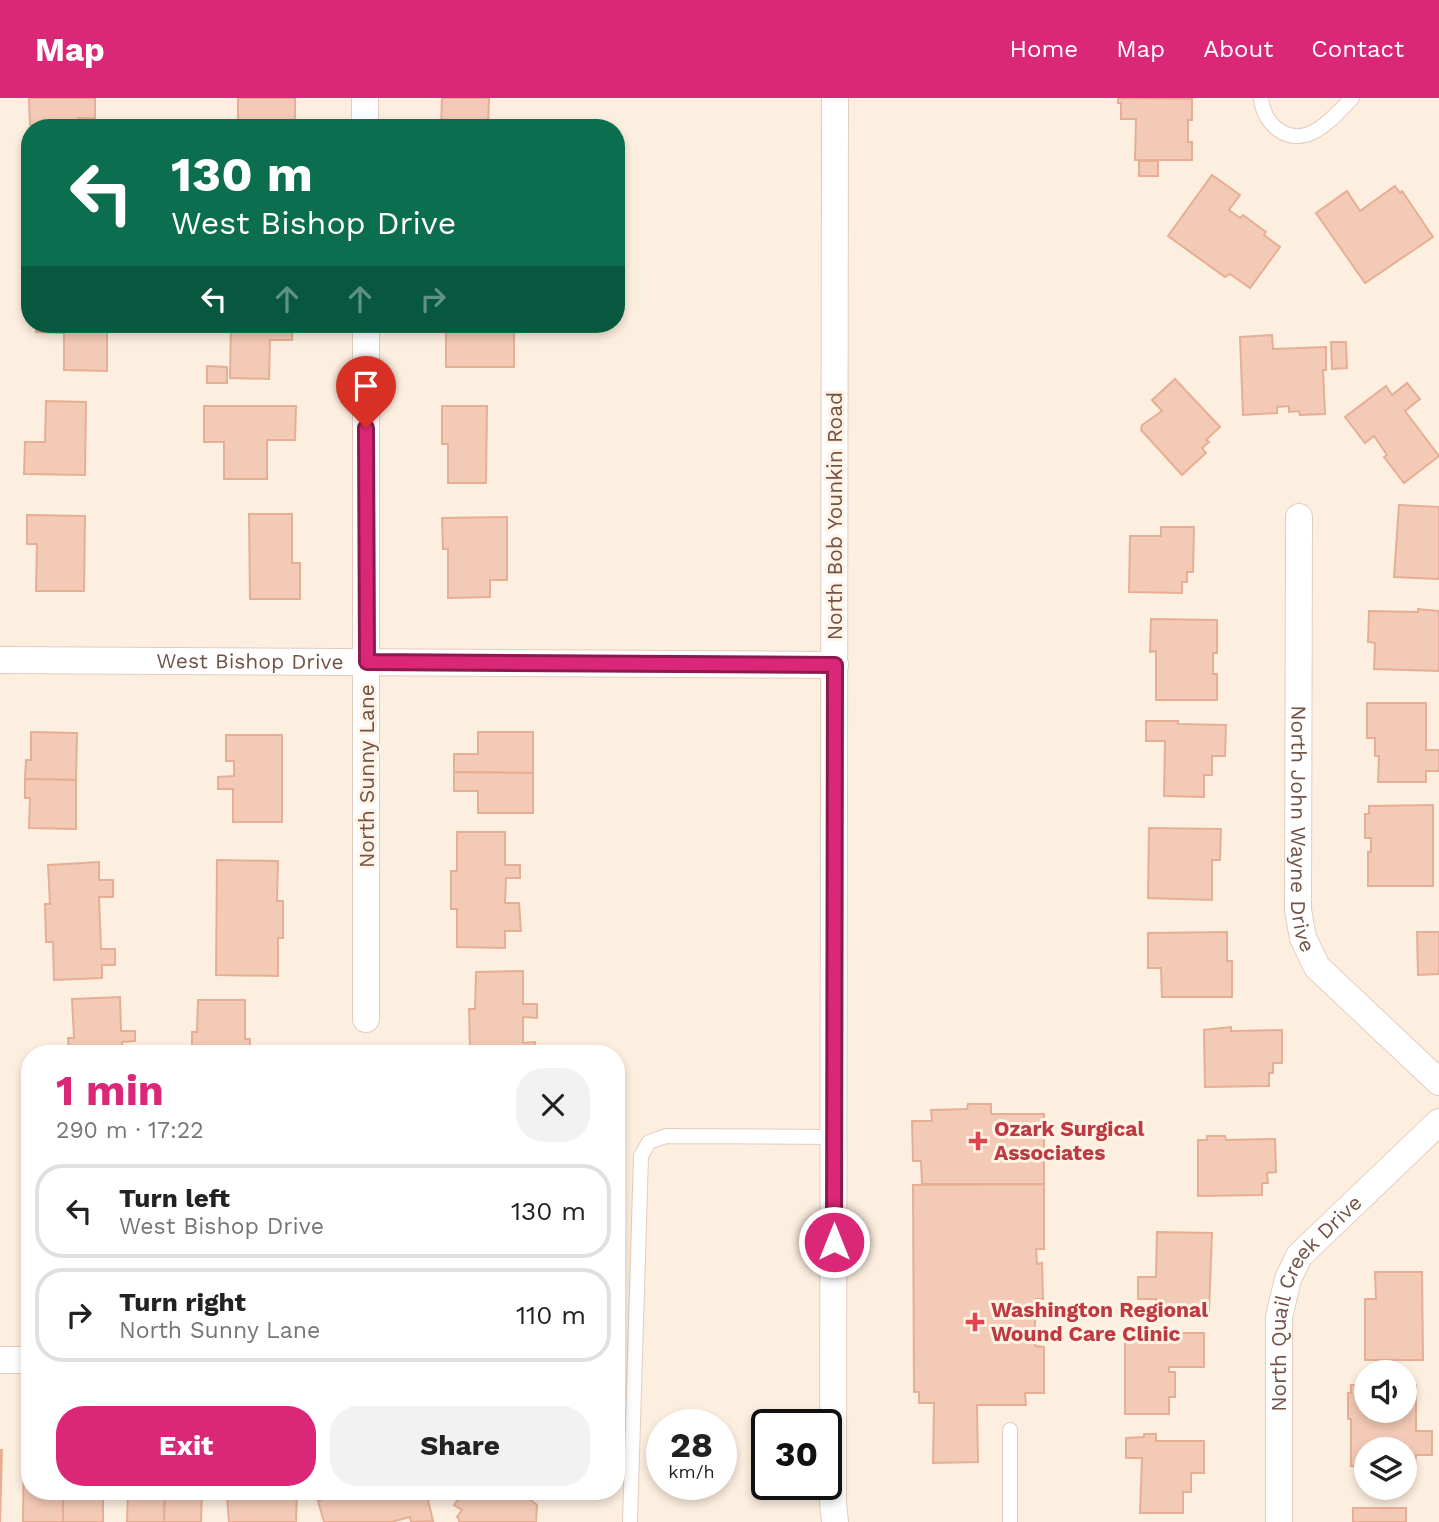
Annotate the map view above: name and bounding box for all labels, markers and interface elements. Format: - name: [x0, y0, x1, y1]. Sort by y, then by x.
- text: Map: [35, 30, 105, 69]
- text: Home: [1010, 35, 1078, 63]
- text: Map: [1116, 35, 1165, 63]
- text: About: [1203, 35, 1273, 63]
- text: Contact: [1311, 35, 1404, 63]
- text: 130 m: [171, 145, 313, 203]
- icon: left: [56, 147, 147, 238]
- text: West Bishop Drive: [171, 204, 456, 242]
- icon: left: [195, 280, 233, 318]
- icon: ahead: [268, 280, 306, 318]
- icon: ahead: [341, 280, 379, 318]
- icon: right: [414, 280, 452, 318]
- pin: [336, 356, 396, 428]
- icon: arrive: [347, 367, 385, 405]
- street label: North Bob Younkin Road: [822, 392, 847, 640]
- street label: West Bishop Drive: [156, 648, 344, 674]
- street label: North Sunny Lane: [354, 684, 379, 868]
- street label: North John Wayne Drive: [1286, 705, 1321, 956]
- text: 1 min: [56, 1066, 164, 1115]
- button: close: [516, 1068, 590, 1142]
- place label: Ozark Surgical Associates: [994, 1116, 1144, 1165]
- text: 290 m · 17:22: [56, 1117, 204, 1144]
- marker: Ozark Surgical Associates: [968, 1131, 988, 1151]
- text: Turn left: [119, 1183, 230, 1213]
- street label: North Quail Creek Drive: [1266, 1190, 1367, 1412]
- icon: left: [60, 1192, 98, 1230]
- text: 130 m: [511, 1196, 586, 1226]
- position arrow: [797, 1205, 871, 1279]
- text: West Bishop Drive: [119, 1213, 324, 1240]
- text: Turn right: [119, 1287, 246, 1317]
- icon: right: [60, 1296, 98, 1334]
- place label: Washington Regional Wound Care Clinic: [991, 1297, 1208, 1346]
- text: 110 m: [516, 1300, 586, 1330]
- marker: Washington Regional Wound Care Clinic: [965, 1312, 985, 1332]
- text: North Sunny Lane: [119, 1317, 320, 1344]
- map controls: [1354, 1360, 1417, 1500]
- button: sound: [1354, 1360, 1417, 1423]
- button: Exit: [56, 1406, 316, 1486]
- button: Share: [330, 1406, 590, 1486]
- speed limit sign: 30: [751, 1409, 842, 1500]
- text: 28: [670, 1424, 713, 1466]
- button: layers: [1354, 1437, 1417, 1500]
- text: km/h: [668, 1461, 715, 1482]

